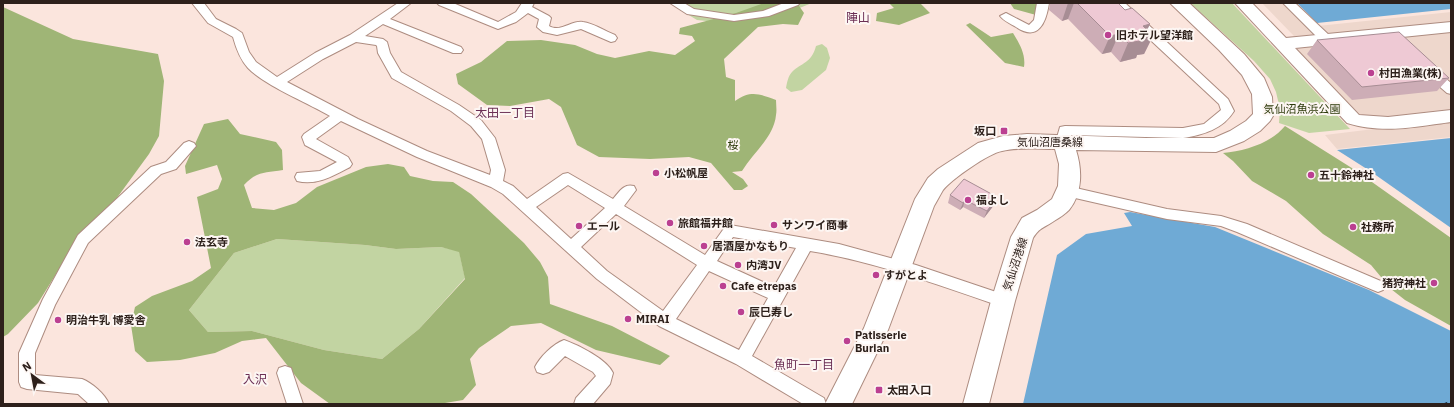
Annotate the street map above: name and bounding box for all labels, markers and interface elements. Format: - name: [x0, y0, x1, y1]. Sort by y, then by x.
- district label: 陣山: [846, 10, 870, 25]
- place label: 旧ホテル望洋館: [1116, 28, 1193, 42]
- marker: 旧ホテル望洋館: [1103, 30, 1113, 40]
- place label: 村田漁業(株): [1379, 66, 1442, 80]
- marker: 村田漁業(株): [1366, 68, 1376, 78]
- park label: 気仙沼魚浜公園: [1264, 102, 1341, 116]
- district label: 太田一丁目: [475, 105, 535, 120]
- place label: 坂口: [974, 124, 996, 138]
- marker: 坂口: [999, 126, 1009, 136]
- street label: 気仙沼唐桑線: [1017, 135, 1083, 149]
- park label: 桜: [728, 138, 739, 152]
- place label: 小松帆屋: [664, 166, 708, 180]
- marker: 小松帆屋: [651, 168, 661, 178]
- place label: 五十鈴神社: [1319, 168, 1374, 182]
- marker: 五十鈴神社: [1306, 170, 1316, 180]
- place label: 福よし: [976, 193, 1009, 207]
- marker: 福よし: [963, 195, 973, 205]
- place label: 旅館福井館: [678, 216, 733, 230]
- marker: 旅館福井館: [665, 218, 675, 228]
- place label: サンワイ商事: [782, 218, 848, 232]
- place label: エール: [587, 219, 620, 233]
- marker: サンワイ商事: [769, 220, 779, 230]
- place label: 社務所: [1361, 220, 1394, 234]
- marker: エール: [574, 221, 584, 231]
- marker: 社務所: [1348, 222, 1358, 232]
- place label: 法玄寺: [195, 235, 228, 249]
- street label: 気仙沼港線: [1000, 236, 1030, 292]
- marker: 法玄寺: [182, 237, 192, 247]
- place label: 居酒屋かなもり: [712, 239, 789, 253]
- marker: 居酒屋かなもり: [699, 241, 709, 251]
- place label: 内湾JV: [746, 258, 781, 272]
- marker: 内湾JV: [733, 260, 743, 270]
- place label: すがとよ: [884, 268, 928, 282]
- marker: すがとよ: [871, 270, 881, 280]
- place label: 猪狩神社: [1382, 276, 1426, 290]
- marker: 猪狩神社: [1429, 278, 1439, 288]
- place label: Cafe etrepas: [731, 279, 797, 293]
- marker: Cafe etrepas: [718, 281, 728, 291]
- place label: 辰巳寿し: [749, 305, 793, 319]
- marker: 辰巳寿し: [736, 307, 746, 317]
- place label: MIRAI: [636, 312, 670, 326]
- place label: 明治牛乳 博愛舎: [66, 313, 147, 327]
- marker: MIRAI: [623, 314, 633, 324]
- marker: 明治牛乳 博愛舎: [53, 315, 63, 325]
- place label: Patisserie Burian: [855, 328, 907, 355]
- marker: Patisserie Burian: [842, 336, 852, 346]
- north arrow: [12, 355, 52, 395]
- district label: 魚町一丁目: [774, 357, 834, 372]
- text: N: [20, 358, 34, 375]
- district label: 入沢: [243, 372, 267, 387]
- place label: 太田入口: [887, 383, 931, 397]
- marker: 太田入口: [874, 385, 884, 395]

